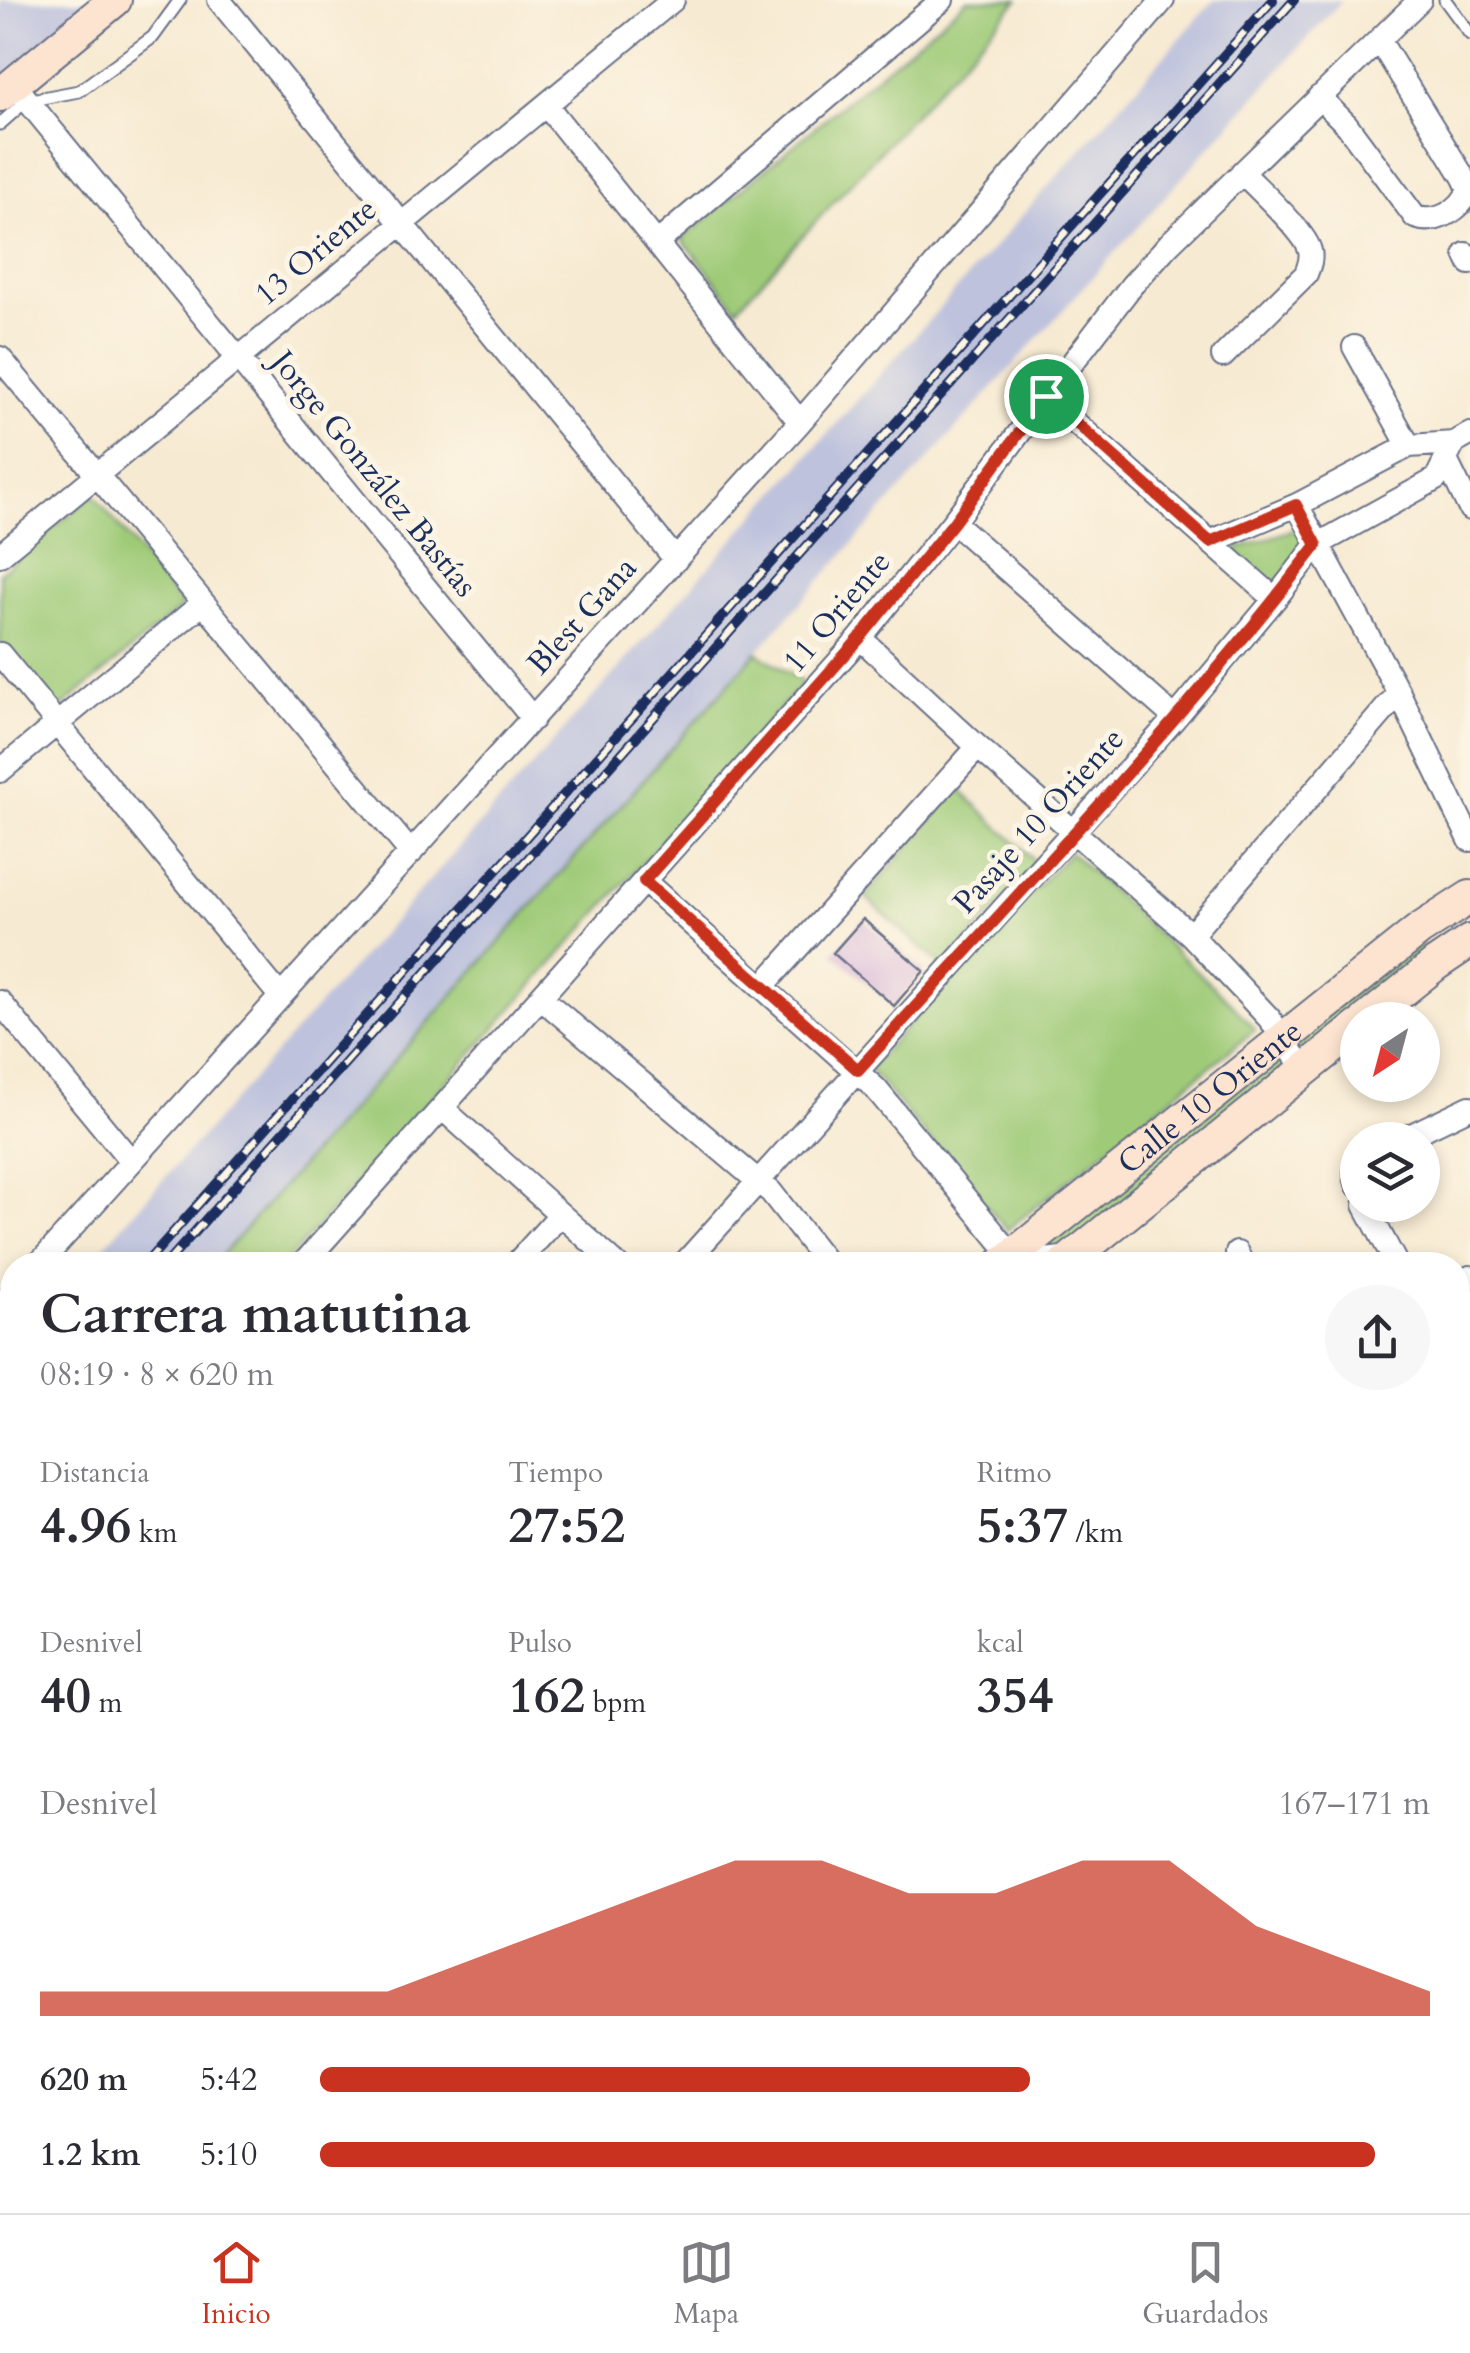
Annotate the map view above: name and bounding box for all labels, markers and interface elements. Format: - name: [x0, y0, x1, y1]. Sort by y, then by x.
- street label: 13 Oriente: [246, 188, 386, 316]
- street label: Jorge González Bastías: [258, 338, 487, 606]
- pin: [1004, 354, 1089, 439]
- icon: arrive: [1019, 369, 1074, 424]
- street label: 11 Oriente: [773, 542, 901, 682]
- street label: Blest Gana: [517, 547, 647, 685]
- street label: Pasaje 10 Oriente: [944, 718, 1134, 924]
- north arrow: [1340, 1002, 1440, 1102]
- map controls: [1340, 1002, 1440, 1222]
- street label: Calle 10 Oriente: [1109, 1010, 1312, 1185]
- button: layers: [1340, 1122, 1440, 1222]
- text: Carrera matutina: [40, 1278, 471, 1352]
- button: share: [1325, 1285, 1430, 1390]
- text: 08:19 · 8 × 620 m: [40, 1353, 274, 1397]
- text: Distancia: [40, 1454, 150, 1492]
- text: Tiempo: [508, 1454, 603, 1492]
- text: Ritmo: [977, 1454, 1052, 1492]
- text: 4.96: [40, 1492, 131, 1560]
- text: 27:52: [508, 1492, 625, 1560]
- text: 5:37: [977, 1492, 1068, 1560]
- text: km: [131, 1514, 178, 1552]
- text: /km: [1068, 1514, 1123, 1552]
- text: Desnivel: [40, 1624, 143, 1662]
- text: Pulso: [508, 1624, 572, 1662]
- text: kcal: [977, 1624, 1024, 1662]
- text: 40: [40, 1662, 91, 1730]
- text: 162: [508, 1662, 585, 1730]
- text: 354: [977, 1662, 1054, 1730]
- text: m: [91, 1684, 122, 1722]
- text: bpm: [585, 1684, 646, 1722]
- text: Desnivel: [40, 1782, 157, 1826]
- text: 167–171 m: [1278, 1782, 1430, 1826]
- text: 620 m: [40, 2058, 127, 2102]
- text: 5:42: [200, 2058, 257, 2102]
- text: 1.2 km: [40, 2133, 140, 2177]
- text: 5:10: [200, 2133, 257, 2177]
- tab: Inicio: [202, 2235, 271, 2333]
- tab: Mapa: [674, 2235, 739, 2333]
- tab: Guardados: [1142, 2235, 1268, 2333]

